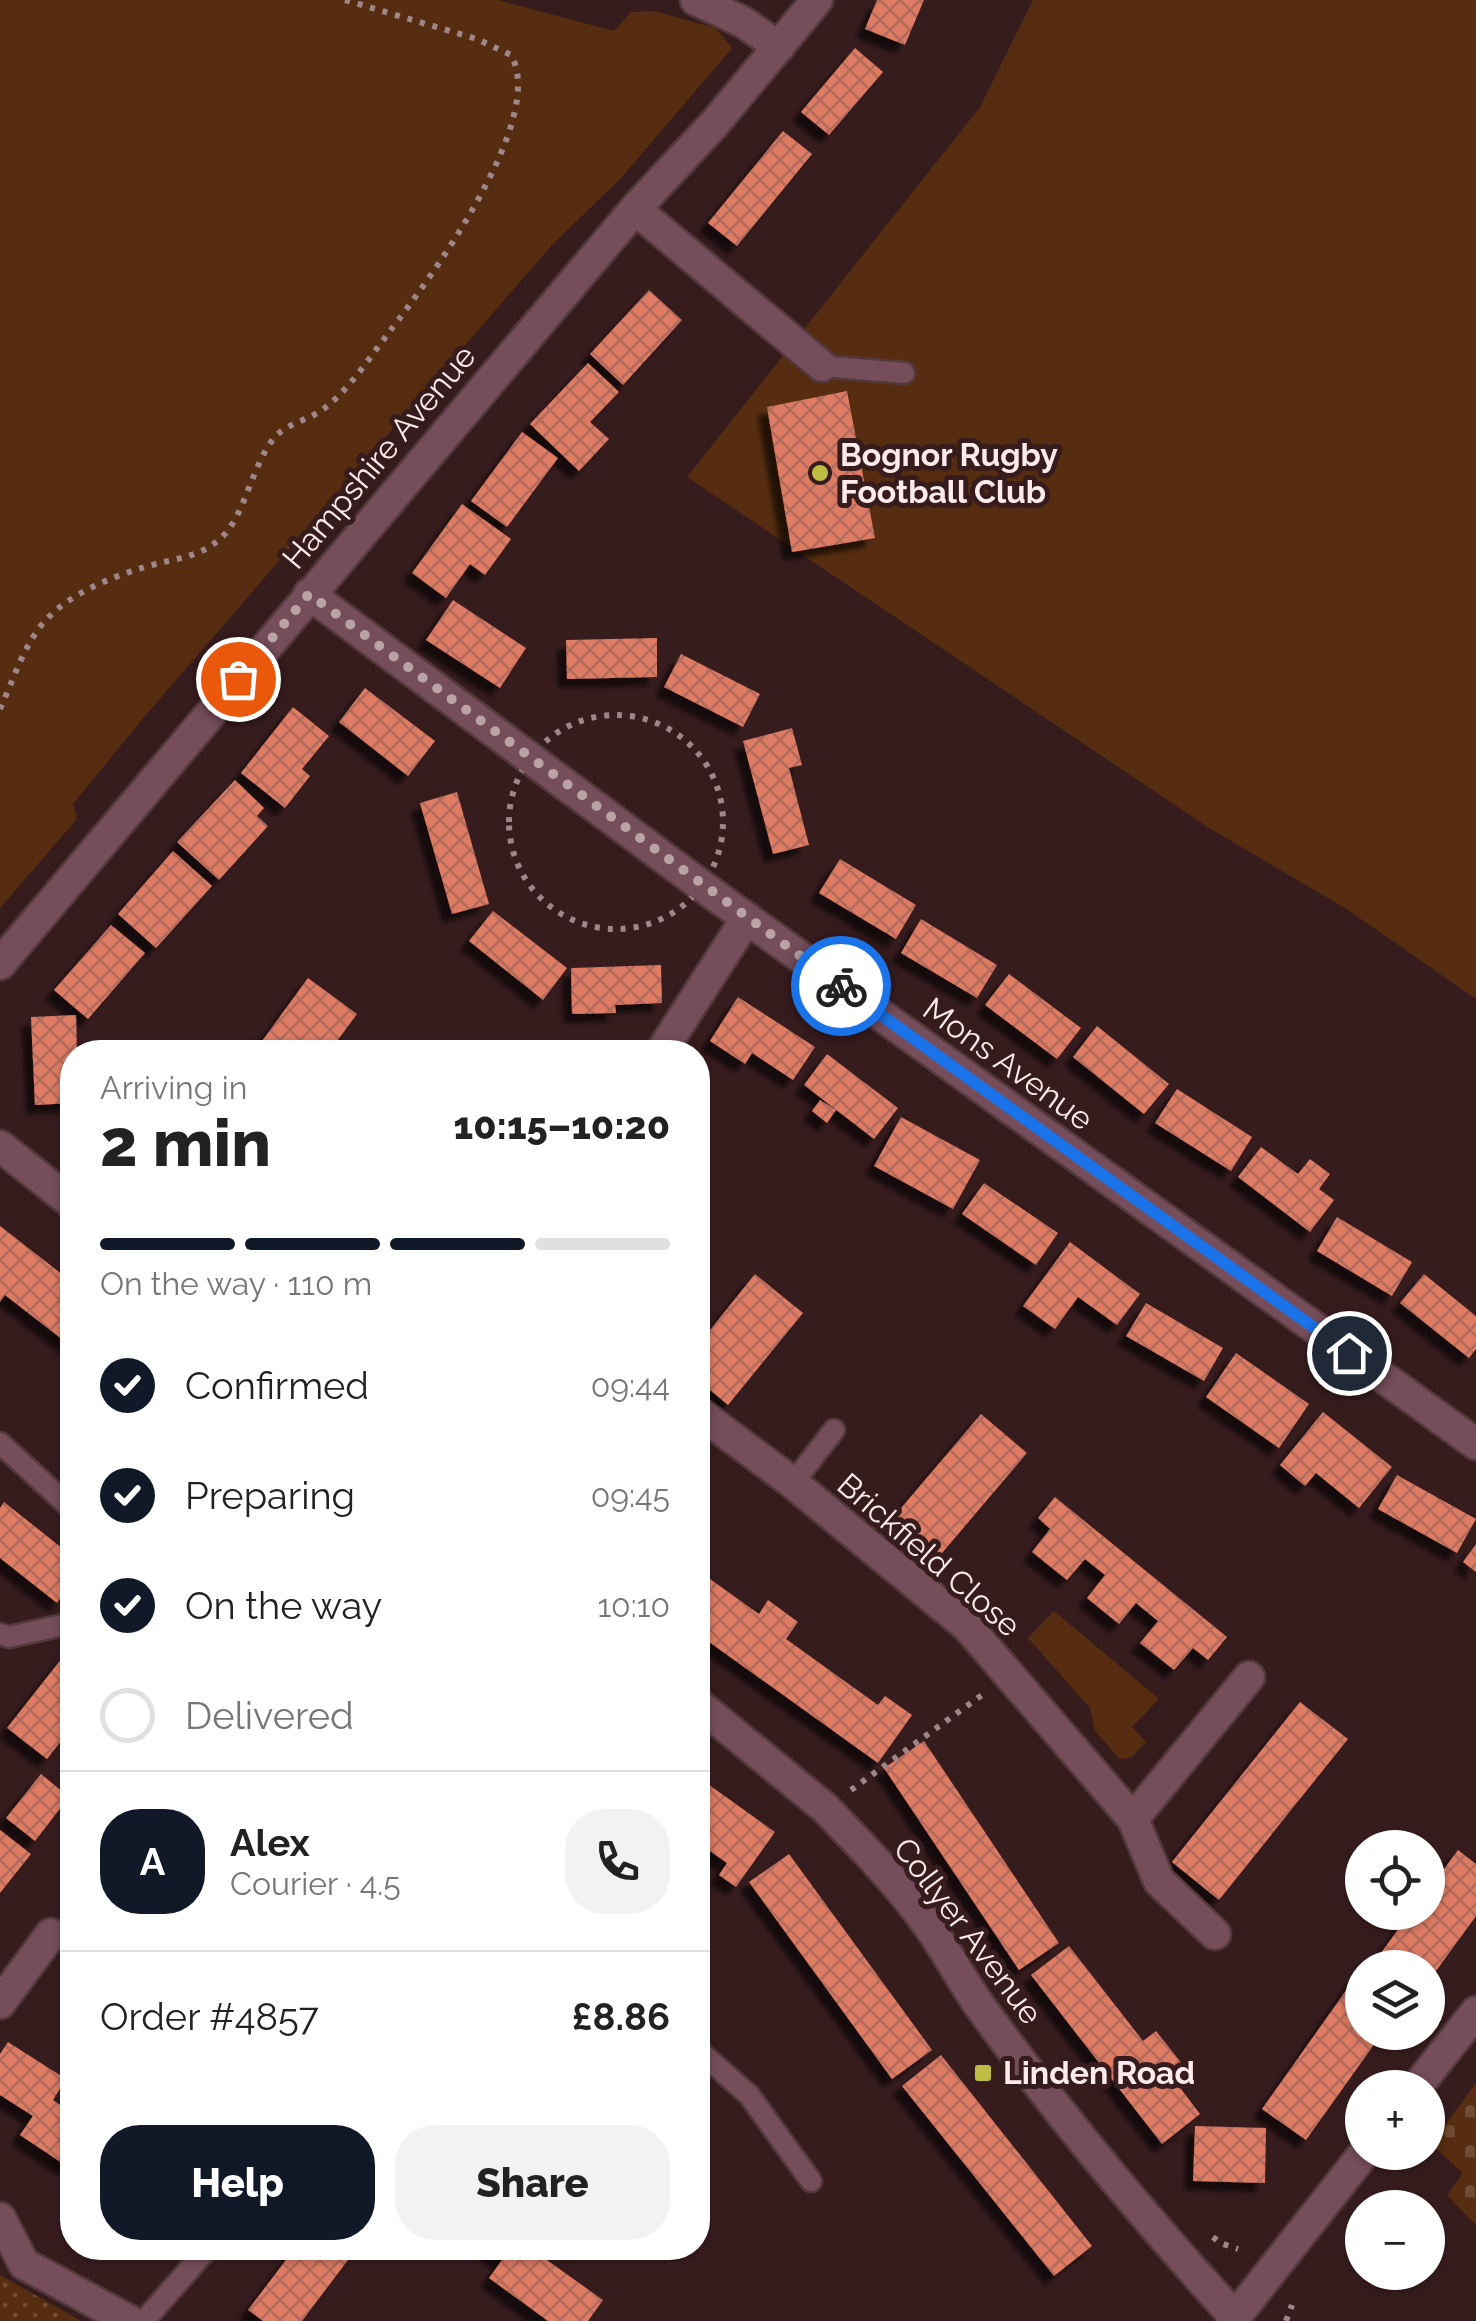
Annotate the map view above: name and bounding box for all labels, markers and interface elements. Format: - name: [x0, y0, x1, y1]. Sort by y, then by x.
- street label: Hampshire Avenue: [274, 338, 483, 576]
- place label: Bognor Rugby Football Club: [840, 436, 1058, 510]
- marker: Bognor Rugby Football Club: [809, 462, 831, 484]
- pin: [196, 637, 281, 722]
- icon: bag: [211, 652, 266, 707]
- courier: [791, 936, 891, 1036]
- icon: bike: [814, 959, 869, 1014]
- street label: Mons Avenue: [916, 990, 1100, 1137]
- text: Arriving in: [100, 1069, 247, 1106]
- text: 10:15–10:20: [454, 1103, 670, 1148]
- text: 2 min: [100, 1105, 271, 1181]
- text: On the way · 110 m: [100, 1265, 372, 1302]
- pin: [1307, 1311, 1392, 1396]
- icon: home: [1322, 1326, 1377, 1381]
- icon: check: [100, 1358, 155, 1413]
- text: Confirmed: [185, 1363, 369, 1408]
- text: 09:44: [591, 1367, 670, 1404]
- street label: Brickfield Close: [831, 1465, 1028, 1644]
- icon: check: [100, 1468, 155, 1523]
- text: Preparing: [185, 1473, 355, 1518]
- text: 09:45: [591, 1477, 670, 1514]
- icon: check: [100, 1578, 155, 1633]
- text: On the way: [185, 1583, 382, 1628]
- text: 10:10: [597, 1587, 670, 1624]
- text: Delivered: [185, 1693, 354, 1738]
- button: phone: [565, 1809, 670, 1914]
- text: Alex: [230, 1820, 310, 1865]
- street label: Collyer Avenue: [886, 1830, 1050, 2031]
- map controls: [1345, 1830, 1445, 2290]
- button: locate: [1345, 1830, 1445, 1930]
- text: A: [140, 1839, 165, 1884]
- text: Courier · 4.5: [230, 1865, 401, 1902]
- button: layers: [1345, 1950, 1445, 2050]
- text: Order #4857: [100, 1994, 319, 2039]
- text: £8.86: [572, 1994, 670, 2039]
- place label: Linden Road: [1003, 2054, 1195, 2091]
- marker: Linden Road: [972, 2062, 994, 2084]
- button: +: [1345, 2070, 1445, 2170]
- button: Help: [100, 2125, 375, 2240]
- button: Share: [395, 2125, 670, 2240]
- button: −: [1345, 2190, 1445, 2290]

